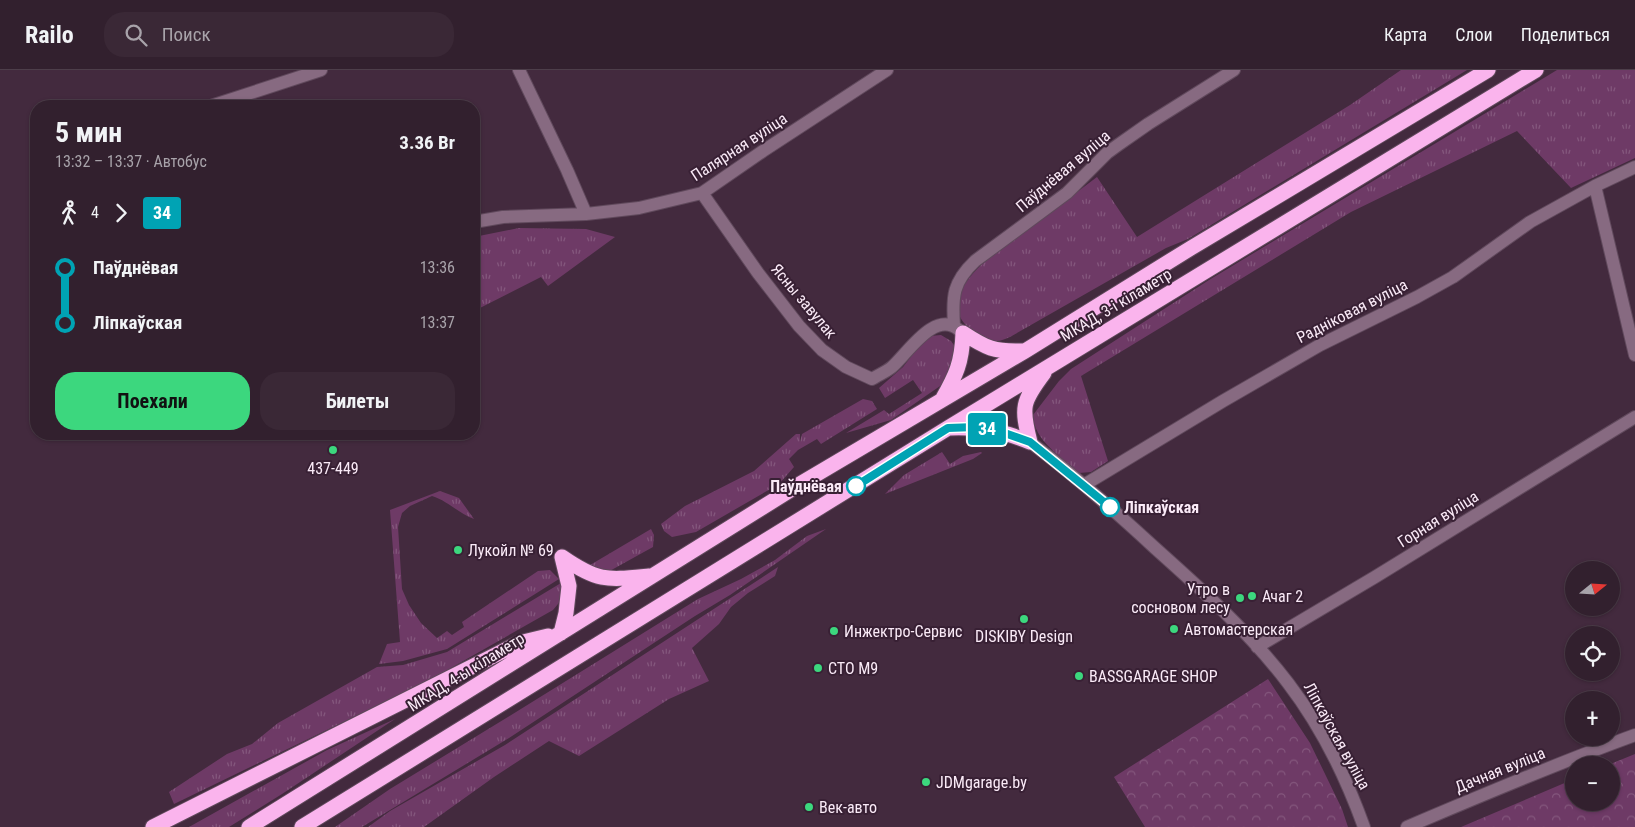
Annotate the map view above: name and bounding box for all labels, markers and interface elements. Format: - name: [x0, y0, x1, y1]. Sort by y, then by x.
- search box: [104, 12, 454, 57]
- text: Railo: [25, 21, 74, 49]
- icon: search: [122, 21, 150, 49]
- text: Поиск: [162, 23, 211, 46]
- text: Карта: [1384, 24, 1427, 45]
- text: Слои: [1455, 24, 1493, 45]
- text: Поделиться: [1521, 24, 1610, 45]
- street label: Палярная вуліца: [687, 109, 791, 185]
- text: 5 мин: [55, 116, 122, 149]
- street label: Паўднёвая вуліца: [1012, 126, 1114, 216]
- text: 3.36 Br: [399, 131, 455, 154]
- text: 13:32 – 13:37 · Автобус: [55, 152, 207, 171]
- icon: walk: [55, 199, 83, 227]
- icon: forward: [107, 199, 135, 227]
- text: 34: [153, 202, 171, 223]
- text: 4: [91, 203, 99, 222]
- text: Паўднёвая: [93, 256, 178, 279]
- text: 13:36: [420, 258, 455, 277]
- street label: Ясны завулак: [767, 260, 841, 342]
- street label: МКАД, 3-і кіламетр: [1057, 264, 1175, 346]
- street label: Радніковая вуліца: [1293, 275, 1411, 347]
- text: Ліпкаўская: [93, 311, 182, 334]
- text: 13:37: [420, 313, 455, 332]
- button: Поехали: [55, 372, 250, 430]
- button: Билеты: [260, 372, 455, 430]
- line badge: 34: [964, 413, 1010, 445]
- text: 34: [978, 418, 996, 439]
- marker: 437-449: [327, 444, 339, 456]
- place label: 437-449: [307, 459, 359, 478]
- marker: Паўднёвая: [846, 476, 866, 496]
- place label: Паўднёвая: [770, 477, 842, 496]
- street label: Горная вуліца: [1394, 487, 1482, 551]
- marker: Ліпкаўская: [1100, 497, 1120, 517]
- place label: Ліпкаўская: [1124, 498, 1199, 517]
- place label: Лукойл № 69: [468, 541, 554, 560]
- marker: Лукойл № 69: [452, 544, 464, 556]
- north arrow: [1565, 561, 1620, 616]
- map controls: [1565, 561, 1620, 811]
- place label: Утро в сосновом лесу: [1131, 580, 1230, 617]
- place label: Ачаг 2: [1262, 587, 1303, 606]
- marker: Ачаг 2: [1246, 590, 1258, 602]
- marker: Утро в сосновом лесу: [1234, 592, 1246, 604]
- marker: DISKIBY Design: [1018, 613, 1030, 625]
- place label: Автомастерская: [1184, 620, 1293, 639]
- place label: Инжектро-Сервис: [844, 622, 962, 641]
- marker: Автомастерская: [1168, 623, 1180, 635]
- marker: Инжектро-Сервис: [828, 625, 840, 637]
- button: locate: [1565, 626, 1620, 681]
- place label: DISKIBY Design: [975, 627, 1073, 646]
- street label: МКАД, 4-ы кіламетр: [404, 628, 528, 716]
- place label: СТО М9: [828, 659, 878, 678]
- marker: СТО М9: [812, 662, 824, 674]
- place label: BASSGARAGE SHOP: [1089, 667, 1218, 686]
- marker: BASSGARAGE SHOP: [1073, 670, 1085, 682]
- street label: Ліпкаўская вуліца: [1300, 679, 1374, 793]
- button: +: [1565, 691, 1620, 746]
- street label: Дачная вуліца: [1452, 743, 1548, 797]
- button: −: [1565, 756, 1620, 811]
- place label: JDMgarage.by: [936, 773, 1027, 792]
- marker: JDMgarage.by: [920, 776, 932, 788]
- place label: Век-авто: [819, 798, 877, 817]
- marker: Век-авто: [803, 801, 815, 813]

